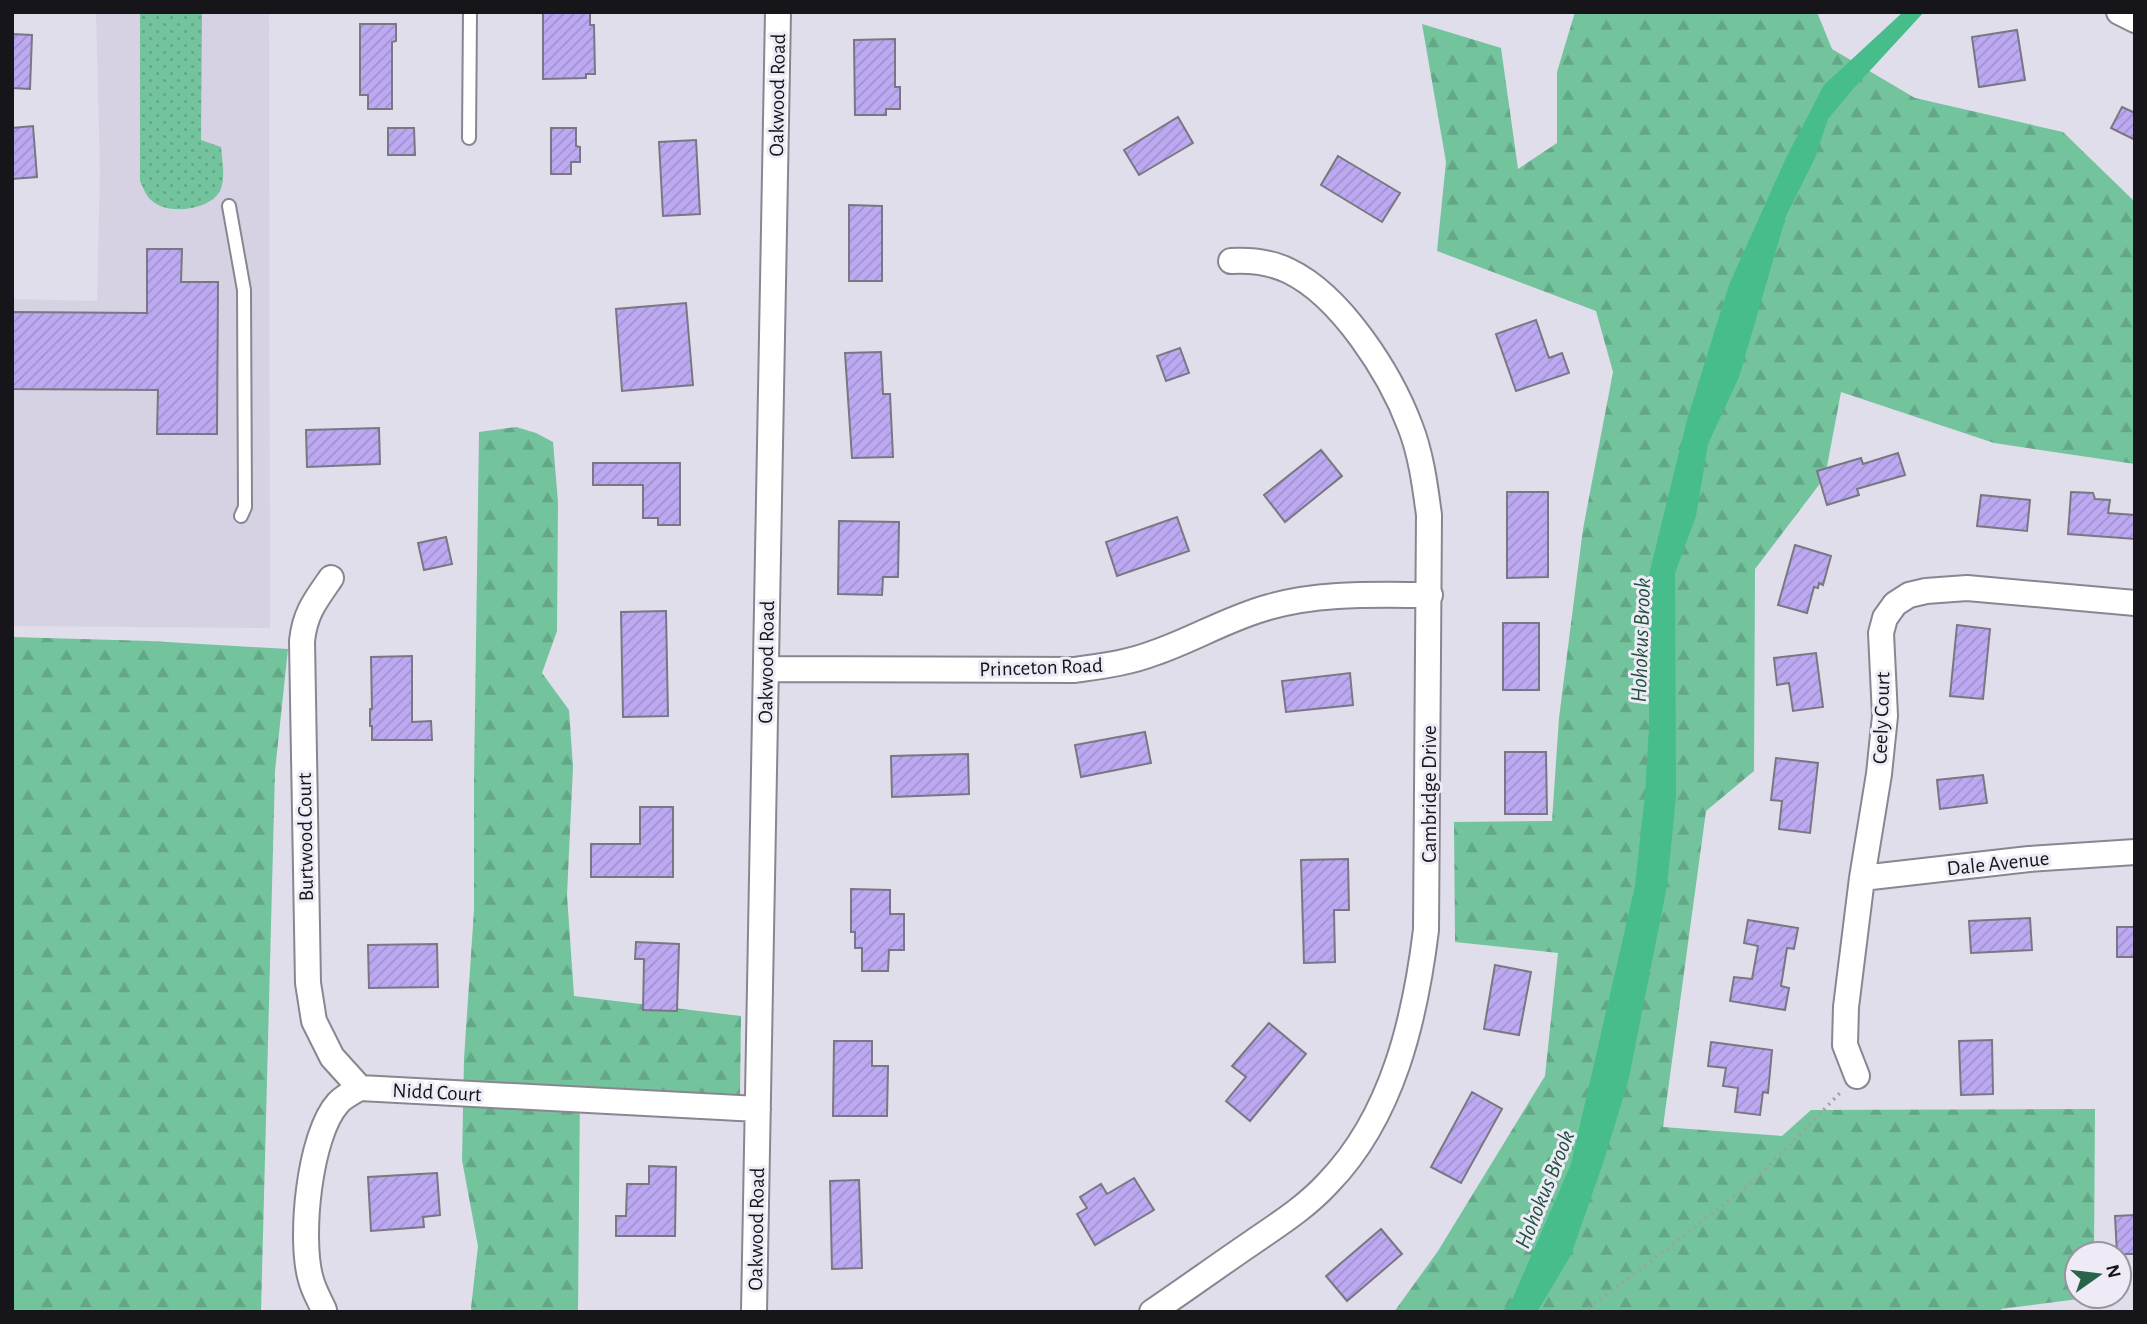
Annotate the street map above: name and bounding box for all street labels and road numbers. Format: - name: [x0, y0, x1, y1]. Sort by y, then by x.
- street label: Oakwood Road: [766, 33, 789, 157]
- street label: Oakwood Road: [755, 600, 778, 724]
- street label: Princeton Road: [979, 655, 1103, 680]
- street label: Ceely Court: [1869, 671, 1894, 764]
- street label: Cambridge Drive: [1419, 725, 1440, 863]
- street label: Burtwood Court: [294, 772, 317, 902]
- street label: Dale Avenue: [1946, 848, 2050, 879]
- street label: Nidd Court: [392, 1080, 482, 1105]
- street label: Oakwood Road: [745, 1167, 768, 1291]

